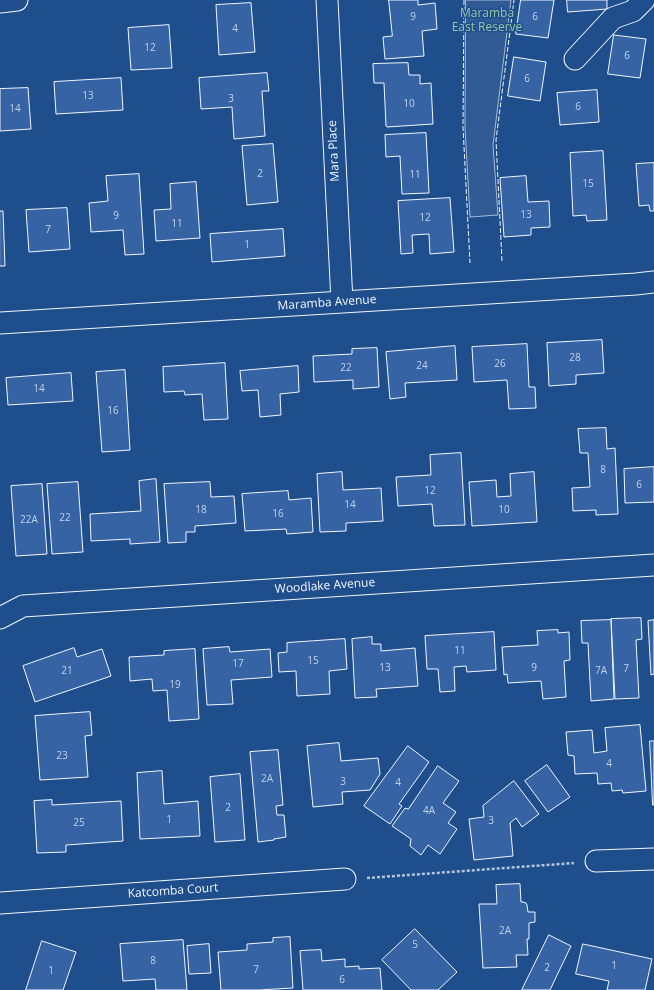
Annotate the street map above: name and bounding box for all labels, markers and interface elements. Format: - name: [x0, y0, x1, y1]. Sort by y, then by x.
- park label: Maramba East Reserve: [452, 7, 522, 35]
- house number: 9: [410, 11, 416, 23]
- house number: 6: [532, 11, 538, 23]
- house number: 4: [232, 23, 238, 35]
- house number: 12: [144, 42, 156, 54]
- house number: 6: [624, 50, 630, 62]
- house number: 6: [524, 73, 530, 85]
- house number: 13: [82, 90, 94, 102]
- house number: 3: [228, 93, 234, 105]
- house number: 10: [403, 98, 415, 110]
- house number: 6: [575, 101, 581, 113]
- house number: 14: [9, 103, 21, 115]
- street label: Mara Place: [325, 120, 343, 182]
- house number: 2: [257, 168, 263, 180]
- house number: 11: [409, 169, 421, 181]
- house number: 15: [582, 178, 594, 190]
- house number: 13: [520, 209, 532, 221]
- house number: 9: [113, 210, 119, 222]
- house number: 12: [419, 212, 431, 224]
- house number: 11: [171, 218, 183, 230]
- house number: 7: [45, 224, 51, 236]
- house number: 1: [244, 239, 250, 251]
- street label: Maramba Avenue: [277, 292, 377, 314]
- house number: 28: [569, 352, 581, 364]
- house number: 26: [494, 358, 506, 370]
- house number: 24: [416, 360, 428, 372]
- house number: 22: [340, 362, 352, 374]
- house number: 14: [33, 383, 45, 395]
- house number: 16: [107, 405, 119, 417]
- house number: 8: [600, 464, 606, 476]
- house number: 6: [636, 479, 642, 491]
- house number: 12: [424, 485, 436, 497]
- house number: 14: [344, 499, 356, 511]
- house number: 18: [195, 504, 207, 516]
- house number: 10: [498, 504, 510, 516]
- house number: 16: [272, 508, 284, 520]
- house number: 22: [59, 512, 71, 524]
- house number: 22A: [20, 514, 38, 526]
- street label: Woodlake Avenue: [274, 575, 376, 597]
- house number: 11: [454, 645, 466, 657]
- house number: 15: [307, 655, 319, 667]
- house number: 17: [232, 658, 244, 670]
- house number: 13: [379, 662, 391, 674]
- house number: 9: [531, 662, 537, 674]
- house number: 7: [623, 663, 629, 675]
- house number: 21: [61, 665, 73, 677]
- house number: 7A: [595, 665, 607, 677]
- house number: 19: [169, 679, 181, 691]
- house number: 23: [56, 750, 68, 762]
- house number: 4: [606, 758, 612, 770]
- house number: 2A: [261, 773, 273, 785]
- house number: 3: [340, 776, 346, 788]
- house number: 4: [395, 777, 401, 789]
- house number: 2: [225, 802, 231, 814]
- house number: 4A: [423, 805, 435, 817]
- house number: 1: [166, 814, 172, 826]
- house number: 3: [488, 815, 494, 827]
- house number: 25: [73, 817, 85, 829]
- street label: Katcomba Court: [127, 881, 219, 901]
- house number: 2A: [499, 925, 511, 937]
- house number: 5: [412, 939, 418, 951]
- house number: 8: [150, 955, 156, 967]
- house number: 1: [611, 960, 617, 972]
- house number: 2: [544, 962, 550, 974]
- house number: 7: [253, 964, 259, 976]
- house number: 1: [48, 965, 54, 977]
- house number: 6: [339, 974, 345, 986]

